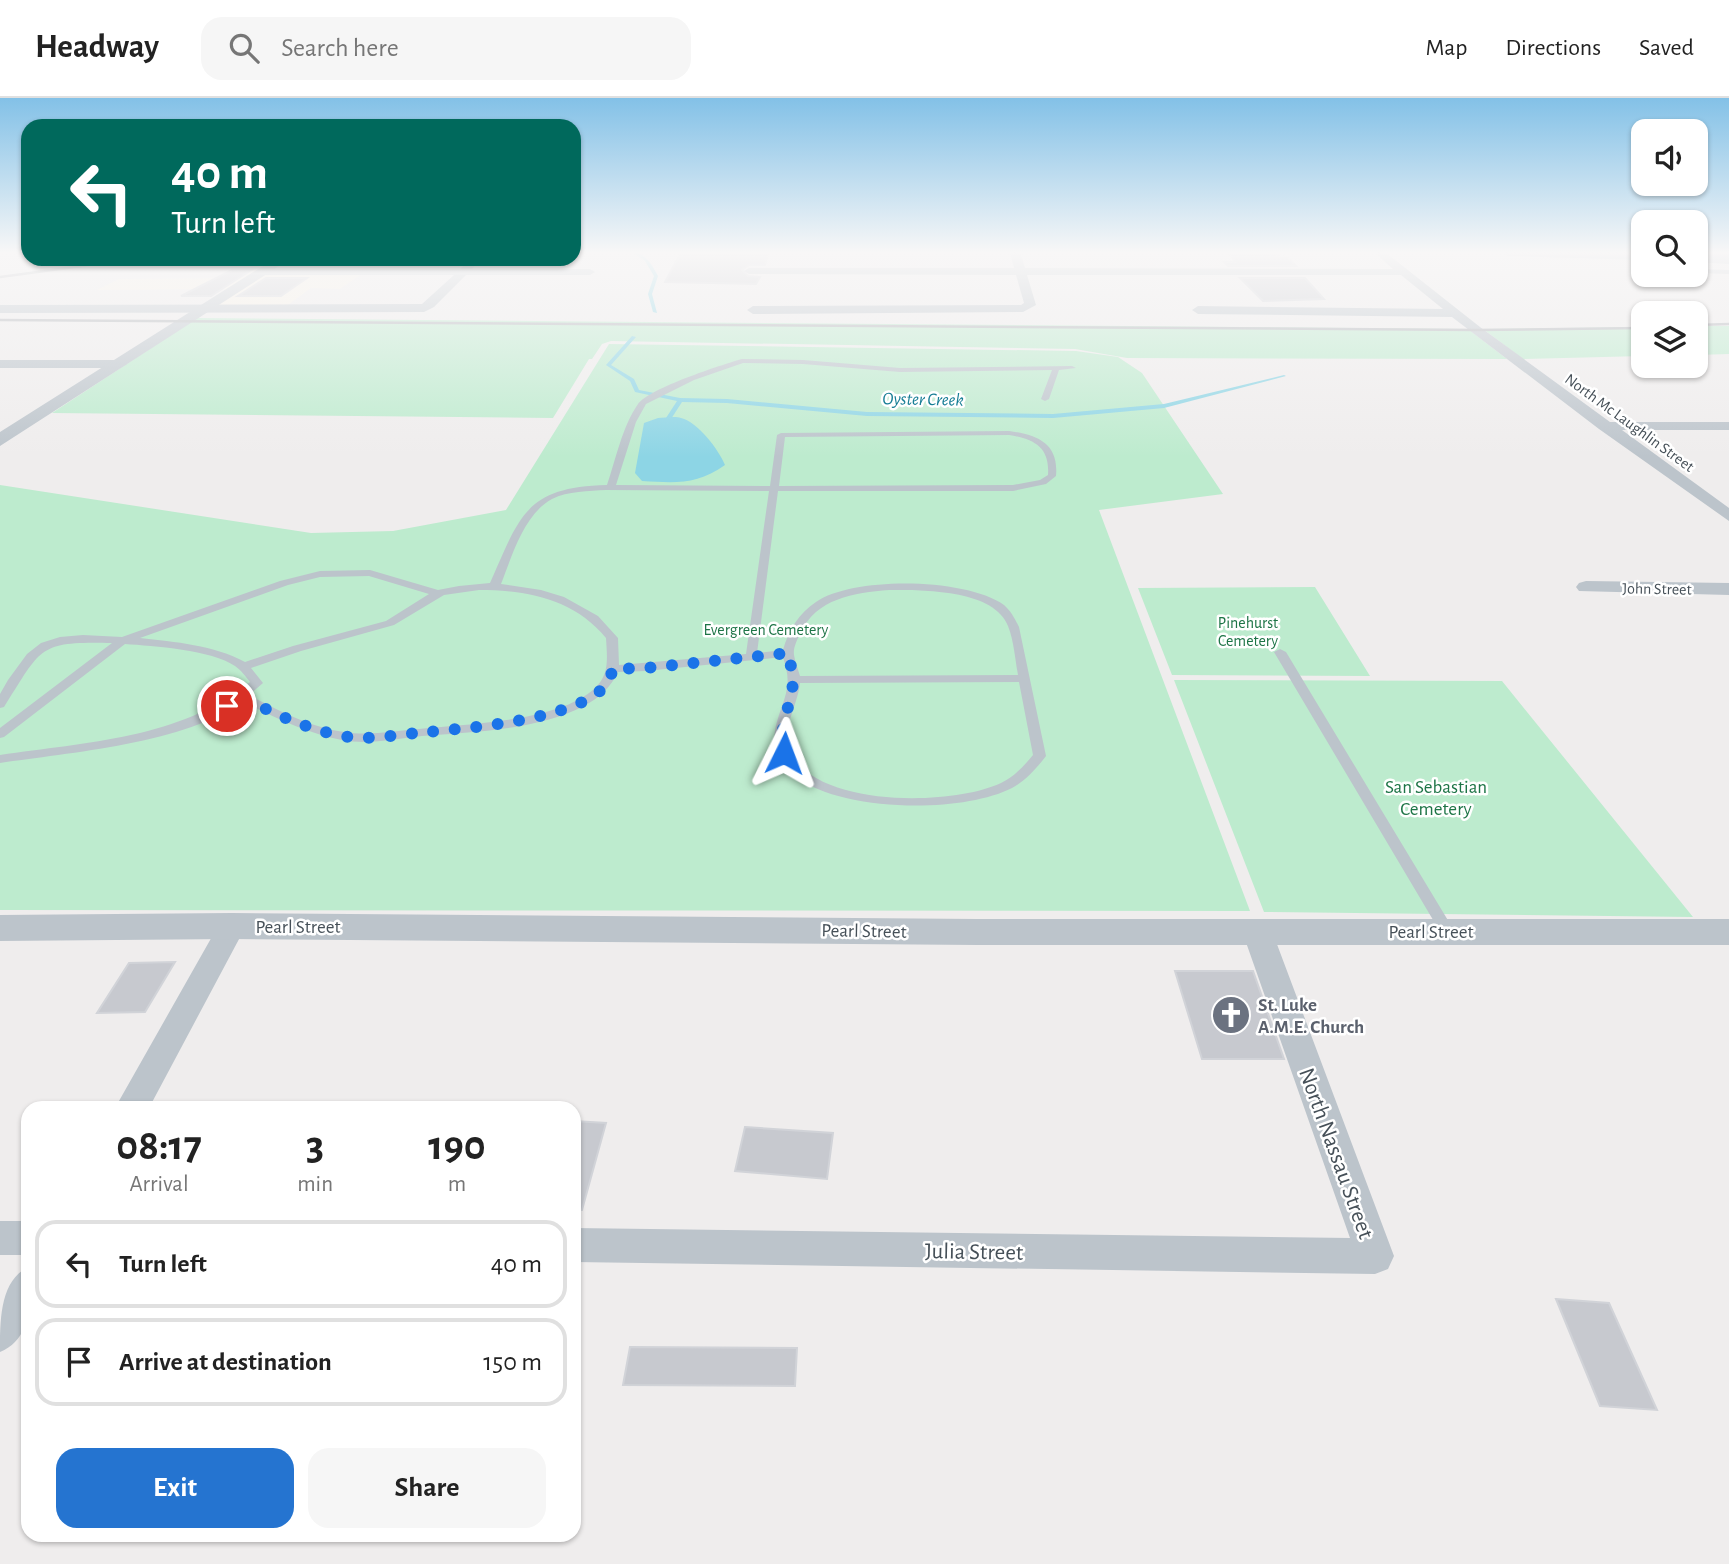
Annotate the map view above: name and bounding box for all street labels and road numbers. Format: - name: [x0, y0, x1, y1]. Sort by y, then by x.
- street label: North Mc Laughlin Street: [1562, 371, 1697, 475]
- street label: John Street: [1622, 580, 1692, 598]
- street label: Pearl Street: [255, 918, 341, 937]
- street label: Pearl Street: [821, 921, 907, 942]
- street label: Pearl Street: [1388, 923, 1474, 942]
- street label: North Nassau Street: [1294, 1065, 1377, 1243]
- street label: Julia Street: [925, 1240, 1024, 1265]

